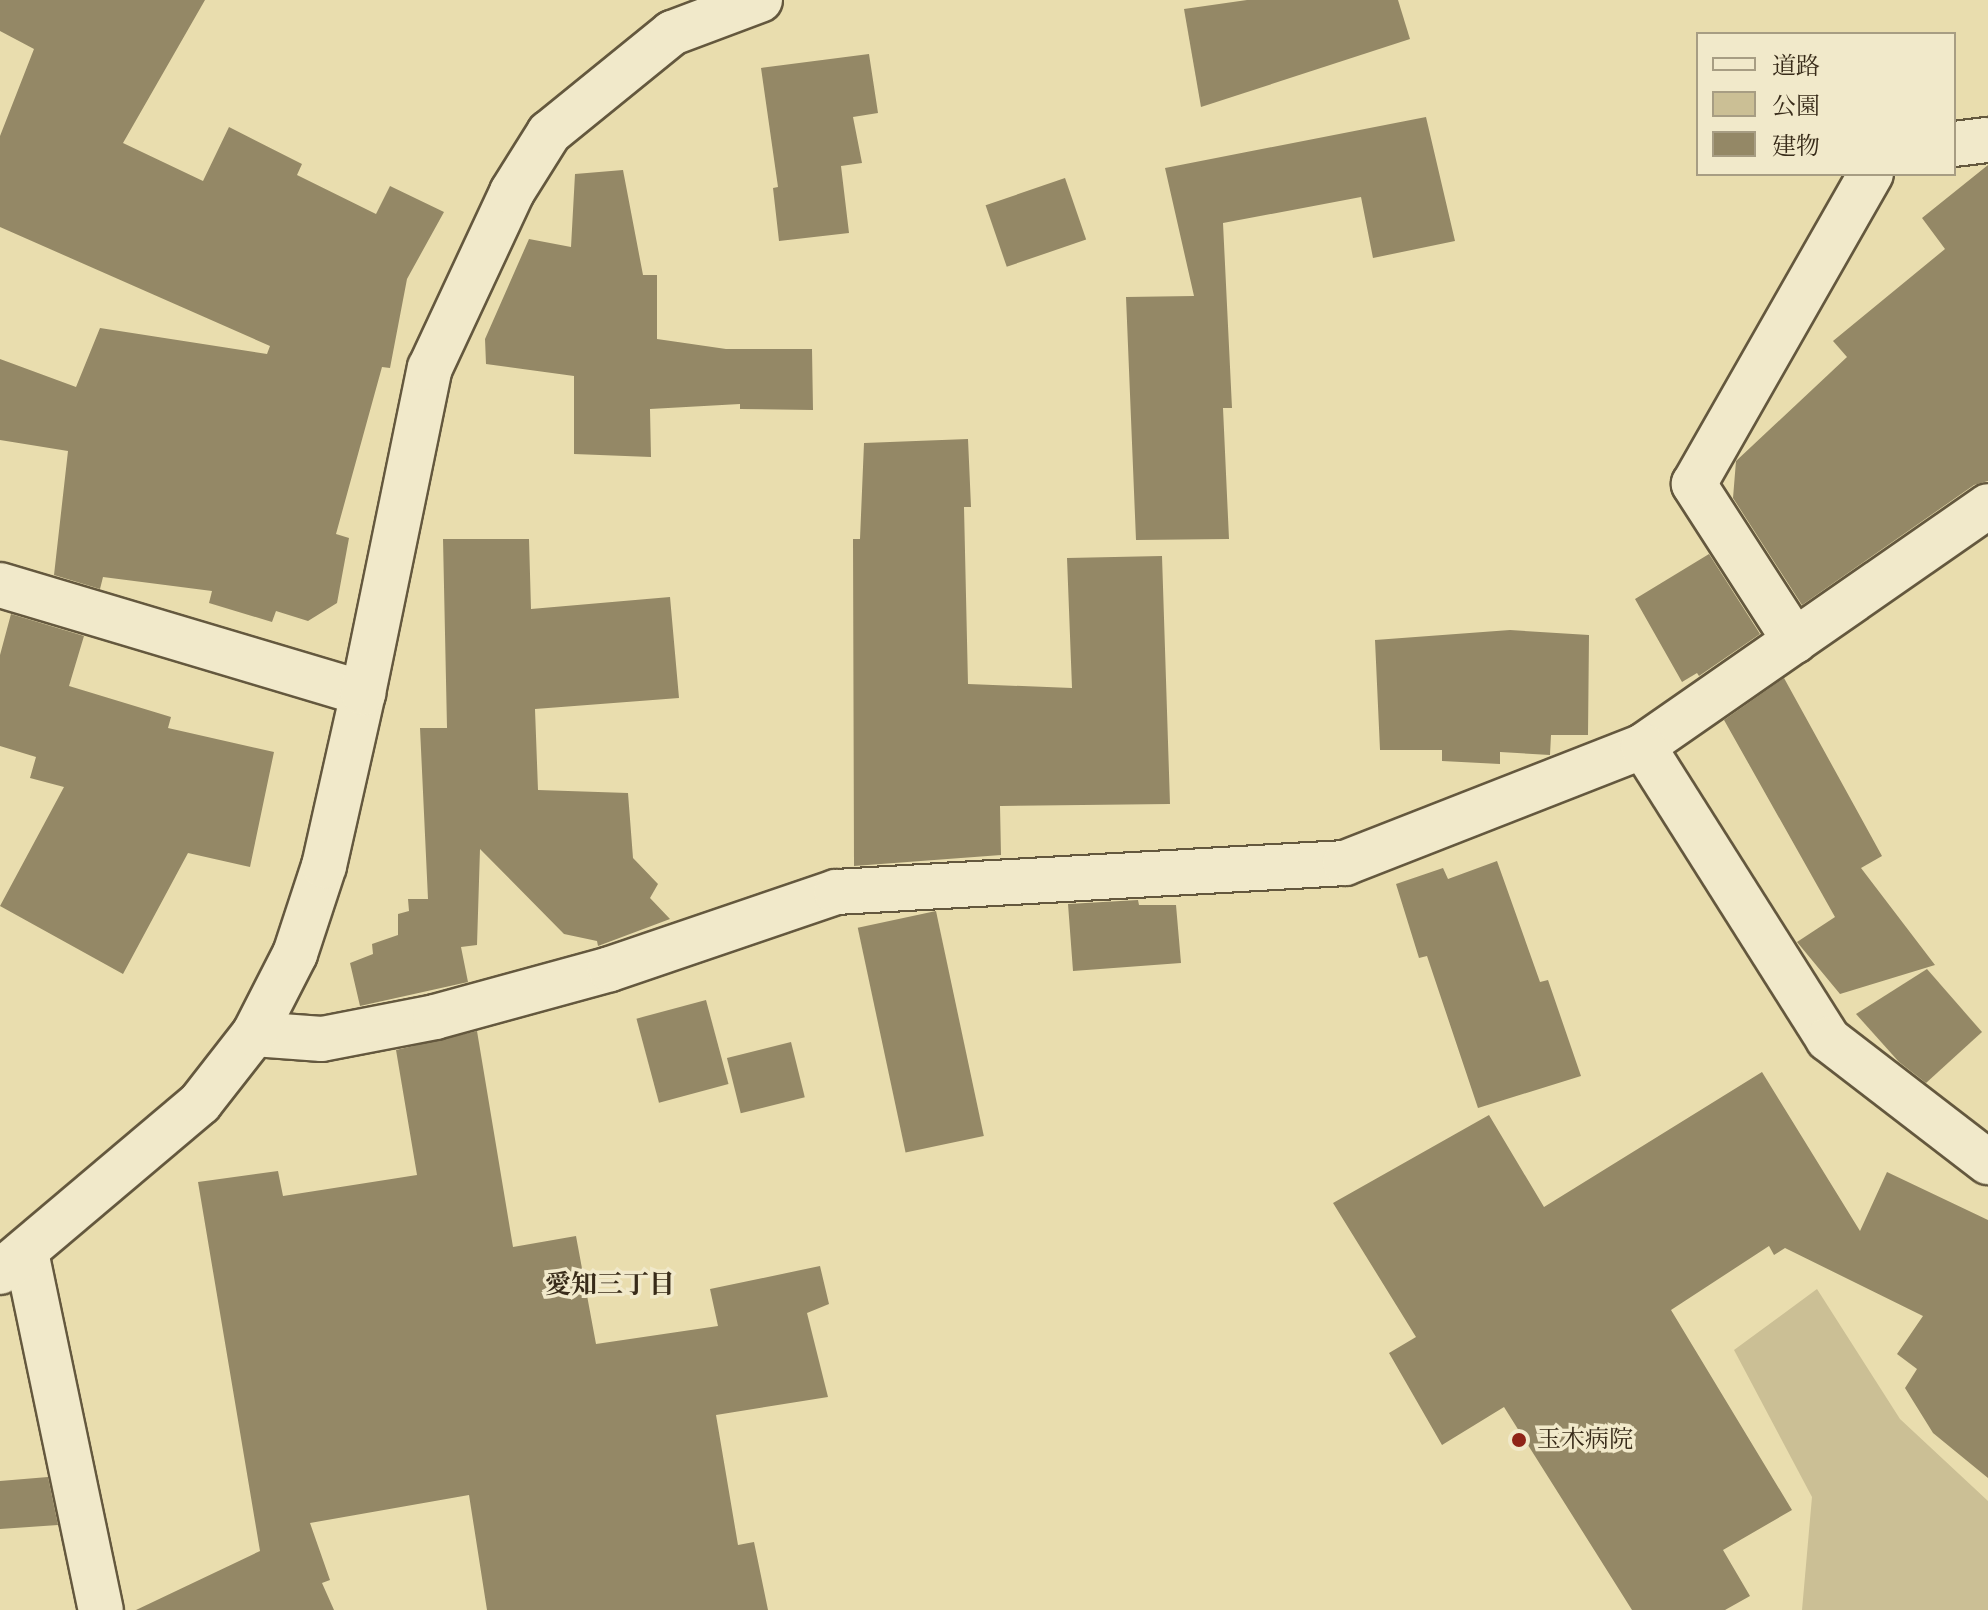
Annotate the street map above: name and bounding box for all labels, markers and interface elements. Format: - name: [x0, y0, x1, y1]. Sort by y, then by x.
- legend: [1696, 32, 1956, 176]
- text: 道路: [1772, 50, 1820, 82]
- text: 公園: [1772, 90, 1820, 122]
- text: 建物: [1772, 130, 1820, 162]
- district label: 愛知三丁目: [545, 1269, 675, 1301]
- place label: 玉木病院: [1537, 1426, 1633, 1454]
- marker: 玉木病院: [1508, 1429, 1530, 1451]

